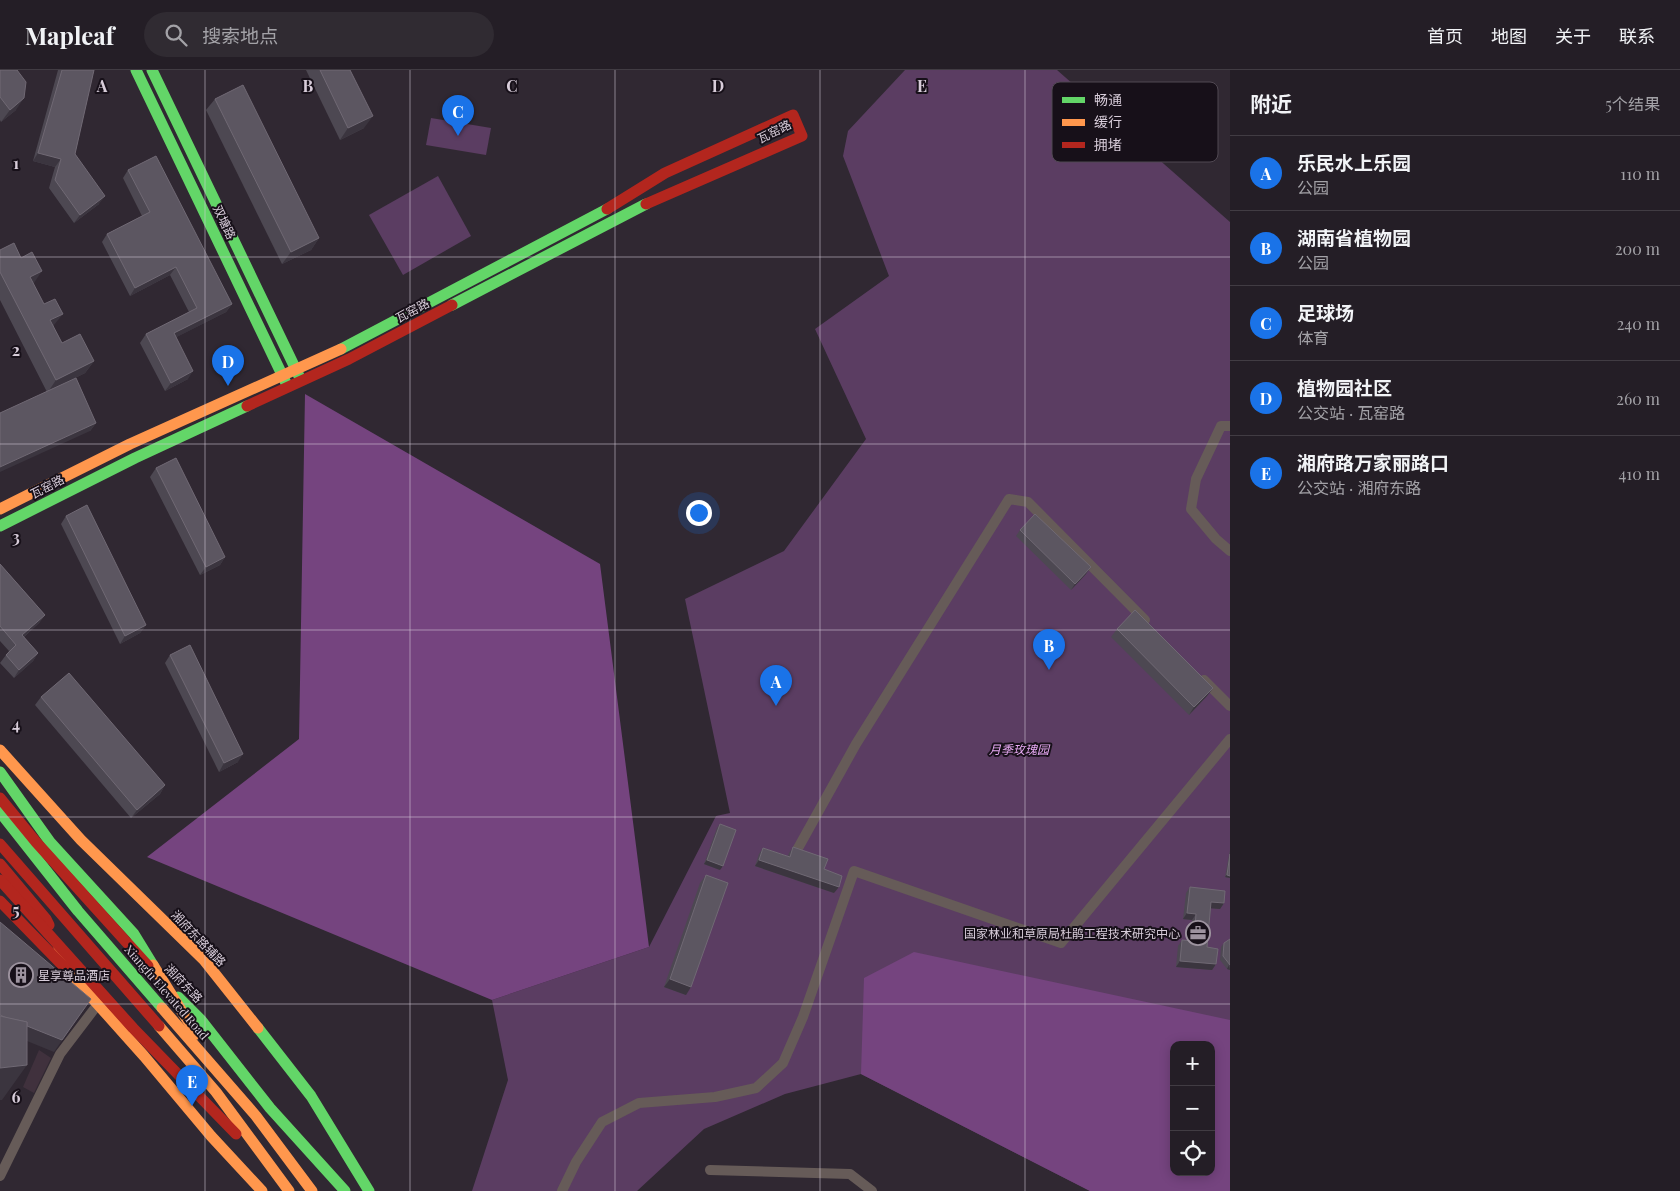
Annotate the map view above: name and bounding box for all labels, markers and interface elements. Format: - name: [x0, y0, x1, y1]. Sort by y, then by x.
- search box: [144, 12, 494, 57]
- text: Mapleaf: [25, 19, 114, 51]
- icon: search: [162, 21, 190, 49]
- text: 搜索地点: [202, 22, 278, 48]
- text: 首页: [1427, 24, 1463, 48]
- text: 地图: [1491, 24, 1527, 48]
- text: 关于: [1555, 24, 1591, 48]
- text: 联系: [1619, 24, 1655, 48]
- text: A: [96, 75, 108, 96]
- text: B: [303, 75, 314, 96]
- text: C: [506, 75, 518, 96]
- text: D: [712, 75, 724, 96]
- text: E: [917, 75, 927, 96]
- legend: [1052, 82, 1218, 162]
- text: 附近: [1250, 89, 1292, 117]
- text: 畅通: [1094, 90, 1122, 109]
- text: 5个结果: [1605, 93, 1660, 114]
- pin: C: [442, 95, 474, 136]
- text: 缓行: [1094, 112, 1122, 131]
- street label: 瓦窑路: [754, 116, 794, 146]
- text: 拥堵: [1094, 135, 1122, 154]
- text: 乐民水上乐园: [1297, 149, 1411, 175]
- text: 1: [13, 152, 19, 173]
- text: A: [1261, 163, 1271, 184]
- text: 110 m: [1620, 163, 1660, 184]
- text: 公园: [1297, 177, 1329, 198]
- street label: 双塘路: [210, 202, 240, 242]
- text: 湖南省植物园: [1297, 224, 1411, 250]
- text: B: [1261, 238, 1271, 259]
- text: 200 m: [1615, 238, 1660, 259]
- text: 公园: [1297, 252, 1329, 273]
- street label: 瓦窑路: [392, 294, 432, 326]
- text: 足球场: [1297, 299, 1354, 325]
- text: C: [1260, 313, 1272, 334]
- text: 240 m: [1617, 313, 1660, 334]
- text: 体育: [1297, 327, 1329, 348]
- text: 2: [12, 339, 20, 360]
- pin: D: [212, 345, 244, 386]
- text: 植物园社区: [1297, 374, 1392, 400]
- text: D: [1260, 388, 1272, 409]
- text: 260 m: [1616, 388, 1660, 409]
- text: 公交站 · 瓦窑路: [1297, 402, 1405, 423]
- text: 湘府路万家丽路口: [1297, 449, 1449, 475]
- text: E: [1261, 463, 1271, 484]
- text: 410 m: [1618, 463, 1660, 484]
- street label: 瓦窑路: [27, 471, 67, 501]
- text: 公交站 · 湘府东路: [1297, 477, 1421, 498]
- your location: [686, 500, 712, 526]
- text: 3: [12, 526, 20, 547]
- pin: B: [1033, 629, 1065, 670]
- pin: A: [760, 665, 792, 706]
- text: 4: [12, 713, 20, 734]
- park label: 月季玫瑰园: [989, 741, 1051, 757]
- text: 5: [12, 899, 20, 920]
- street label: 湘府东路辅路: [168, 907, 230, 969]
- office icon: 国家林业和草原局杜鹃工程技术研究中心: [1185, 920, 1211, 946]
- place label: 国家林业和草原局杜鹃工程技术研究中心: [964, 925, 1180, 941]
- street label: Xiangfu Elevated Road: [121, 941, 213, 1043]
- street label: 湘府东路: [162, 960, 206, 1006]
- building icon: 星享尊品酒店: [8, 962, 34, 988]
- place label: 星享尊品酒店: [38, 967, 110, 983]
- map controls: [1170, 1041, 1215, 1176]
- button: +: [1170, 1041, 1215, 1086]
- pin: E: [176, 1065, 208, 1106]
- text: 6: [12, 1086, 21, 1107]
- button: −: [1170, 1086, 1215, 1131]
- button: locate: [1170, 1131, 1215, 1176]

